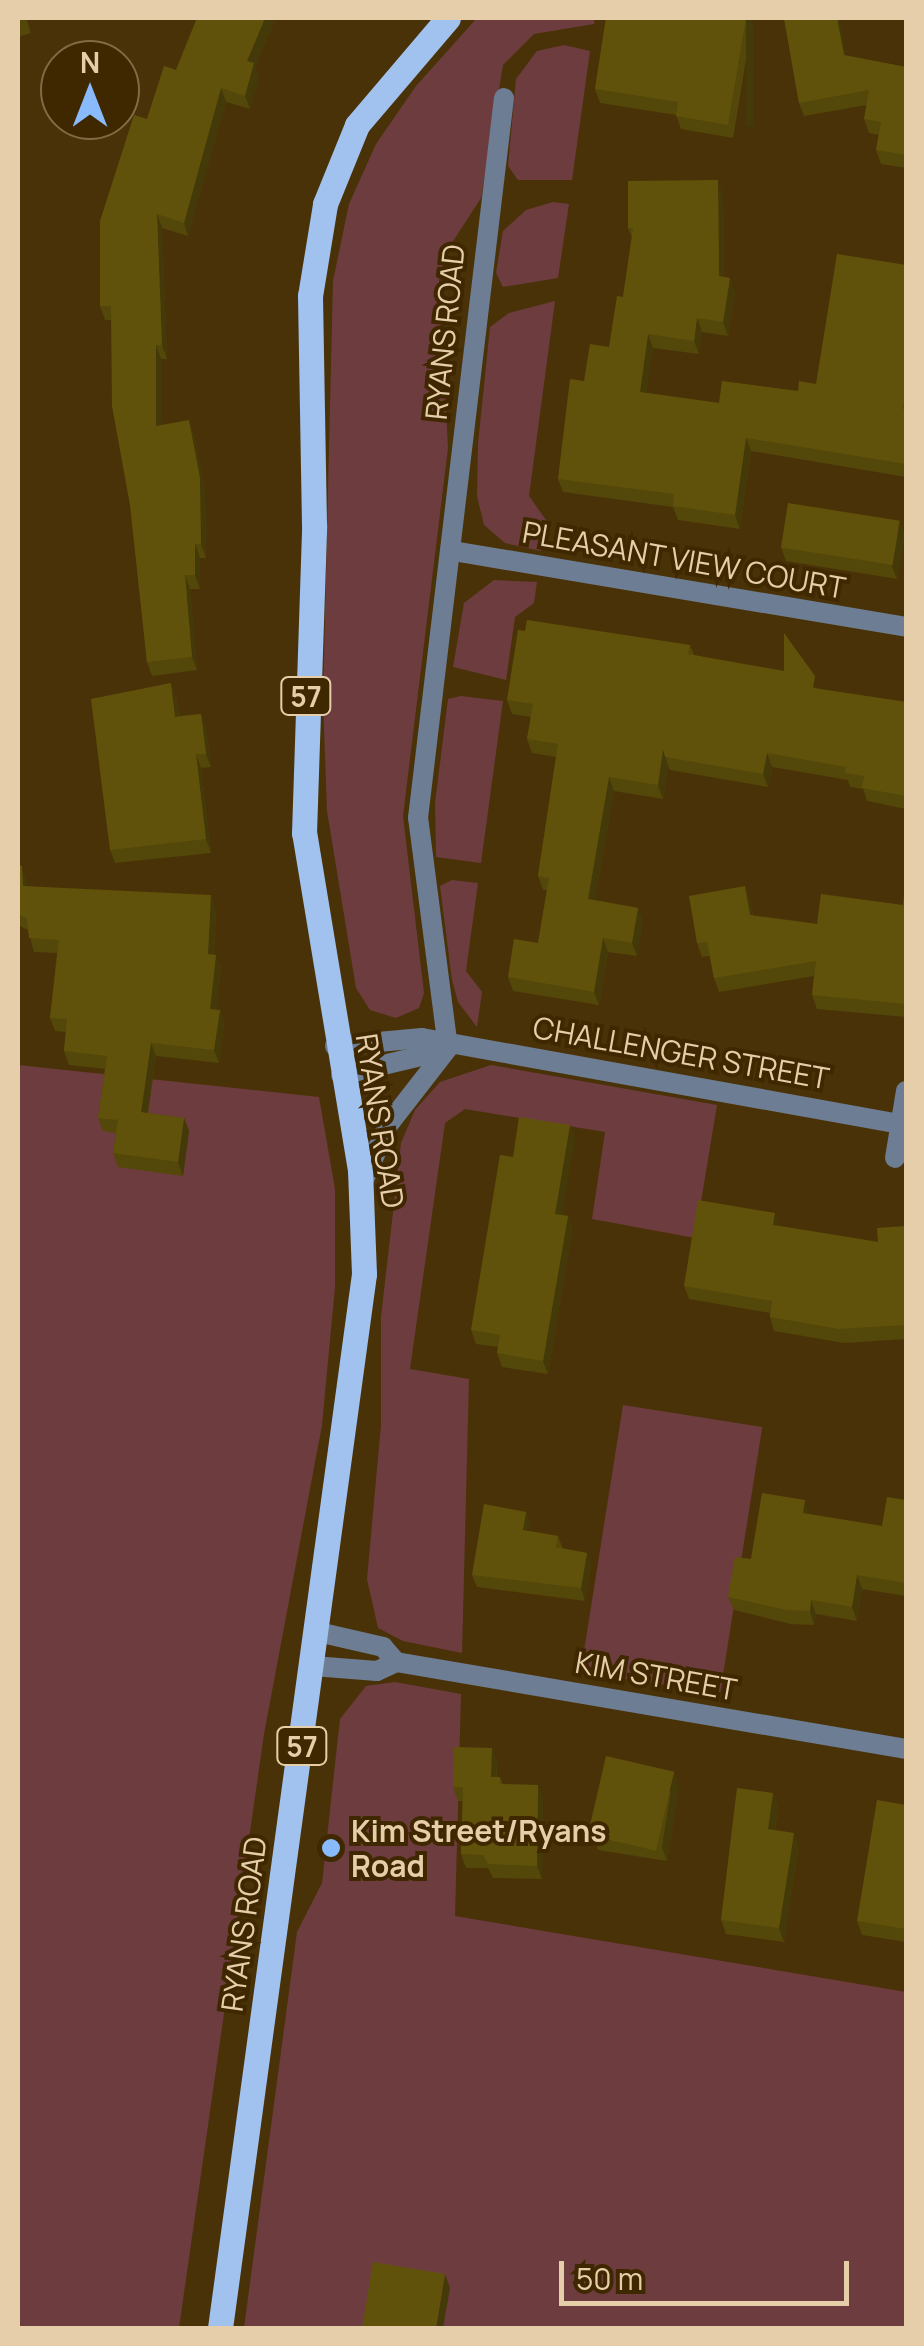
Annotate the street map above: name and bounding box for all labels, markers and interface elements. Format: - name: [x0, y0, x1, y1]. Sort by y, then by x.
- north arrow: [40, 40, 140, 140]
- text: N: [80, 43, 100, 81]
- street label: RYANS ROAD: [418, 242, 472, 422]
- street label: PLEASANT VIEW COURT: [519, 514, 849, 606]
- road number: 57: [278, 673, 334, 719]
- street label: CHALLENGER STREET: [530, 1009, 832, 1097]
- street label: RYANS ROAD: [348, 1031, 412, 1211]
- street label: KIM STREET: [572, 1644, 740, 1708]
- road number: 57: [274, 1723, 330, 1769]
- place label: Kim Street/Ryans Road: [351, 1813, 607, 1884]
- street label: RYANS ROAD: [214, 1834, 274, 2014]
- marker: Kim Street/Ryans Road: [320, 1837, 342, 1859]
- scale bar: [564, 2241, 854, 2303]
- text: 50 m: [576, 2258, 643, 2299]

